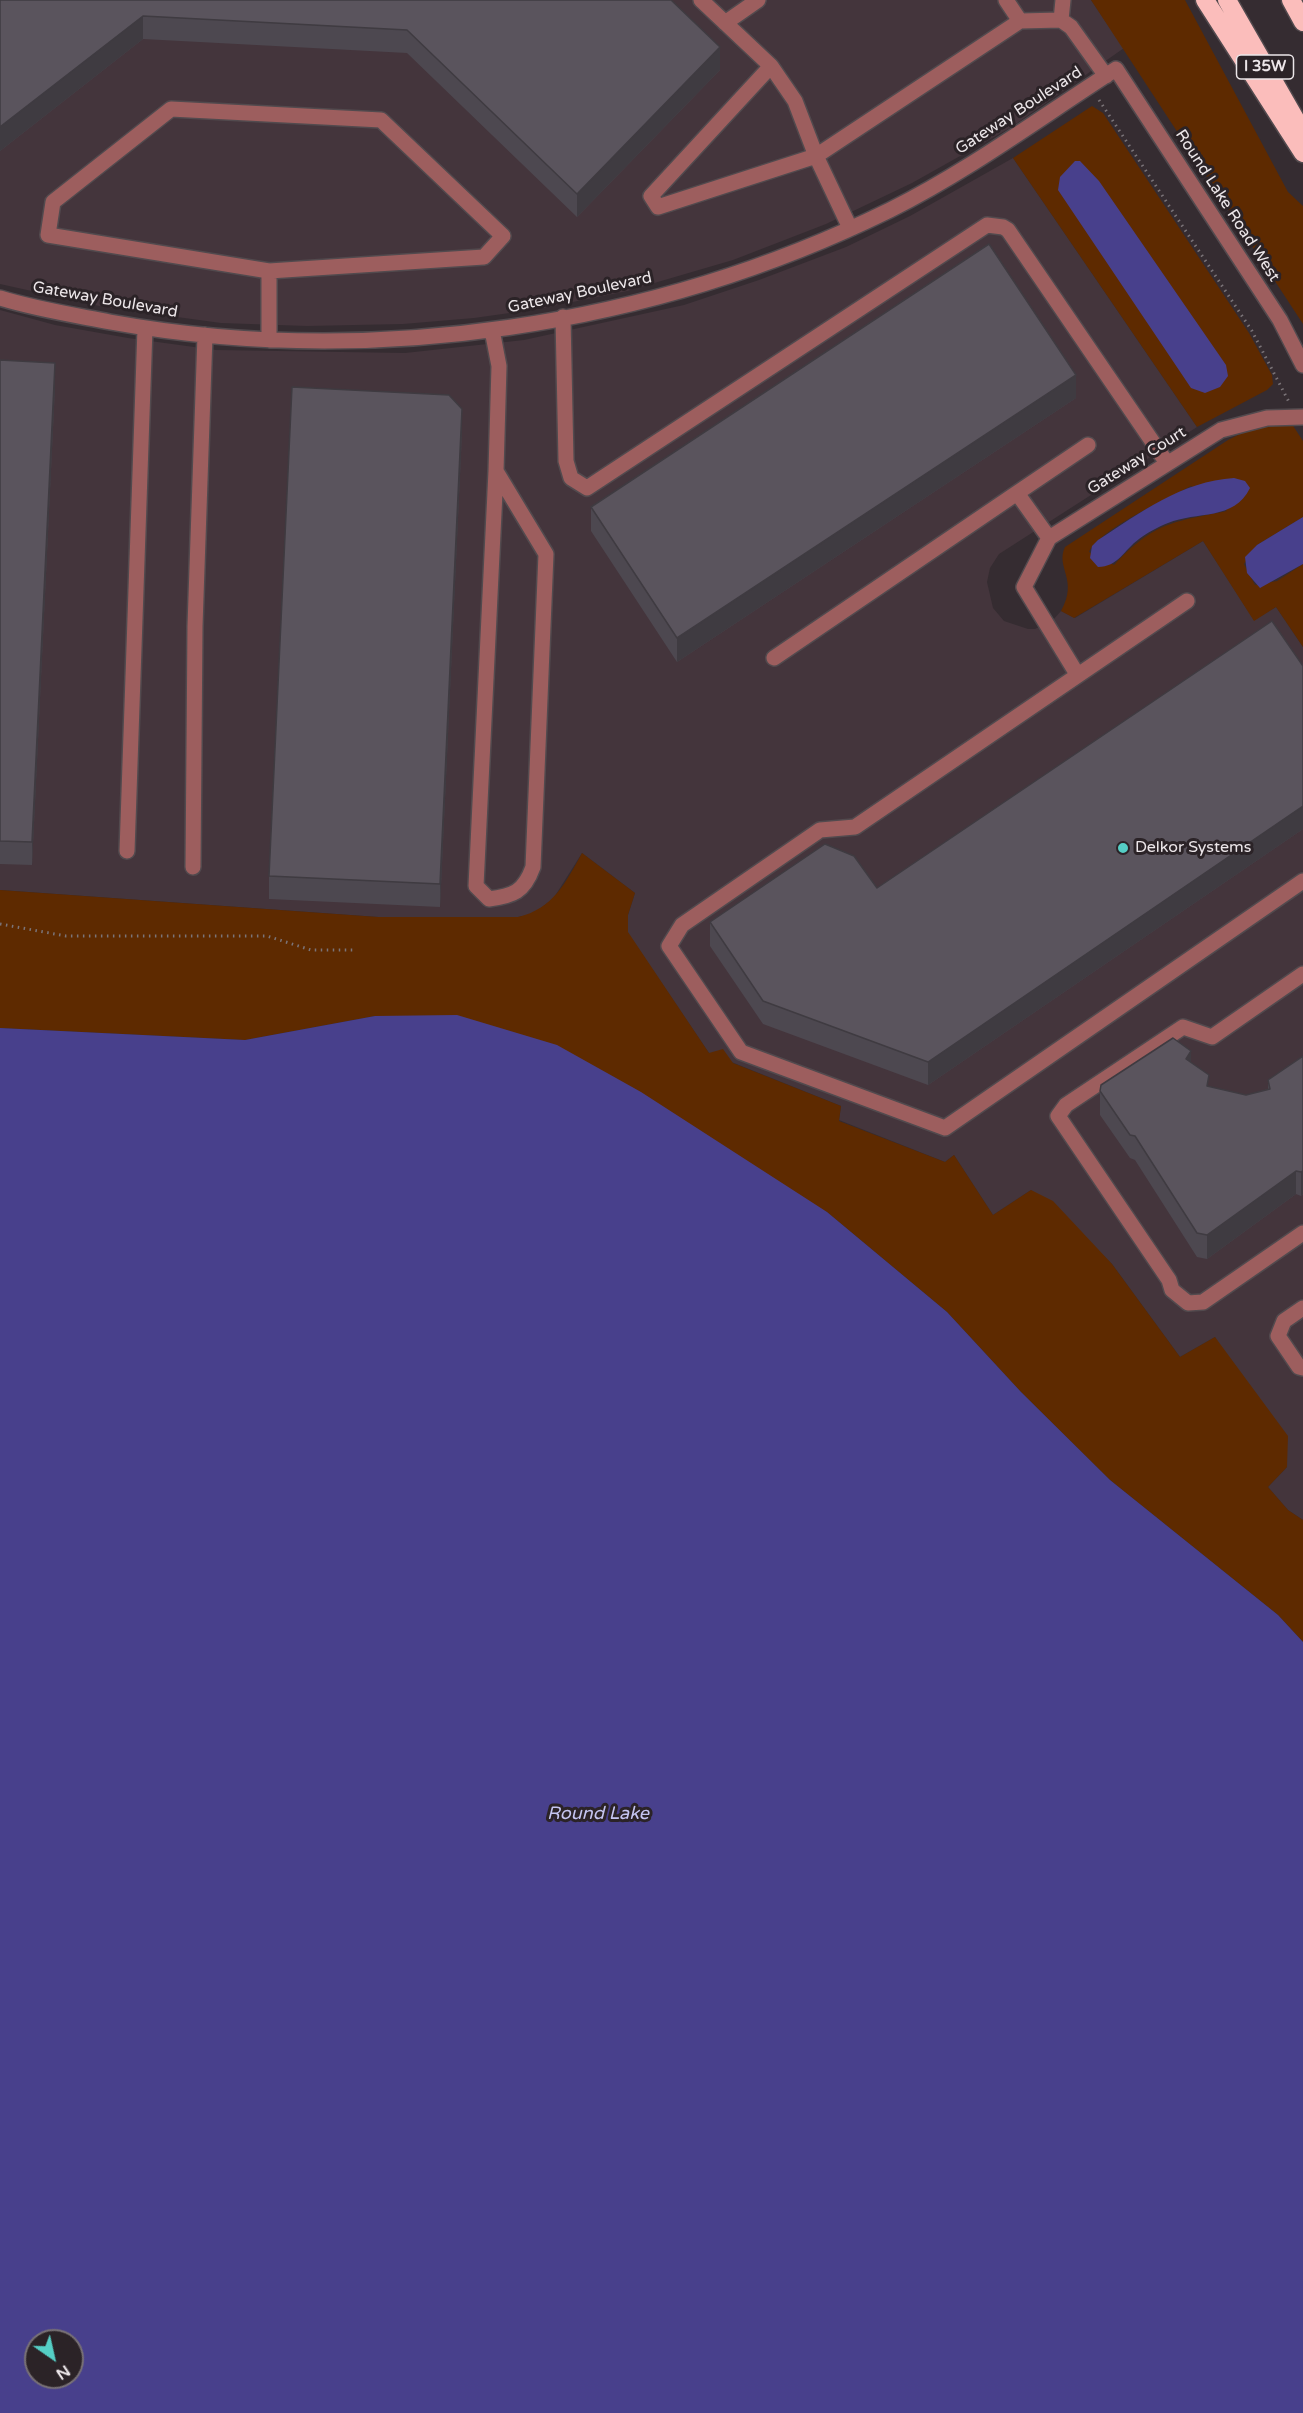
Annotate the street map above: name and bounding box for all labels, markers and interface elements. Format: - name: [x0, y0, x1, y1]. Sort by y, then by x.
- road number: I 35W: [1236, 55, 1294, 79]
- street label: Gateway Boulevard: [952, 63, 1086, 159]
- street label: Round Lake Road West: [1171, 126, 1283, 286]
- street label: Gateway Boulevard: [506, 268, 654, 318]
- street label: Gateway Boulevard: [31, 278, 179, 322]
- street label: Gateway Court: [1084, 423, 1190, 499]
- place label: Delkor Systems: [1135, 838, 1251, 858]
- marker: Delkor Systems: [1116, 841, 1130, 855]
- water label: Round Lake: [547, 1803, 649, 1825]
- north arrow: [24, 2329, 84, 2389]
- text: N: [52, 2360, 74, 2384]

